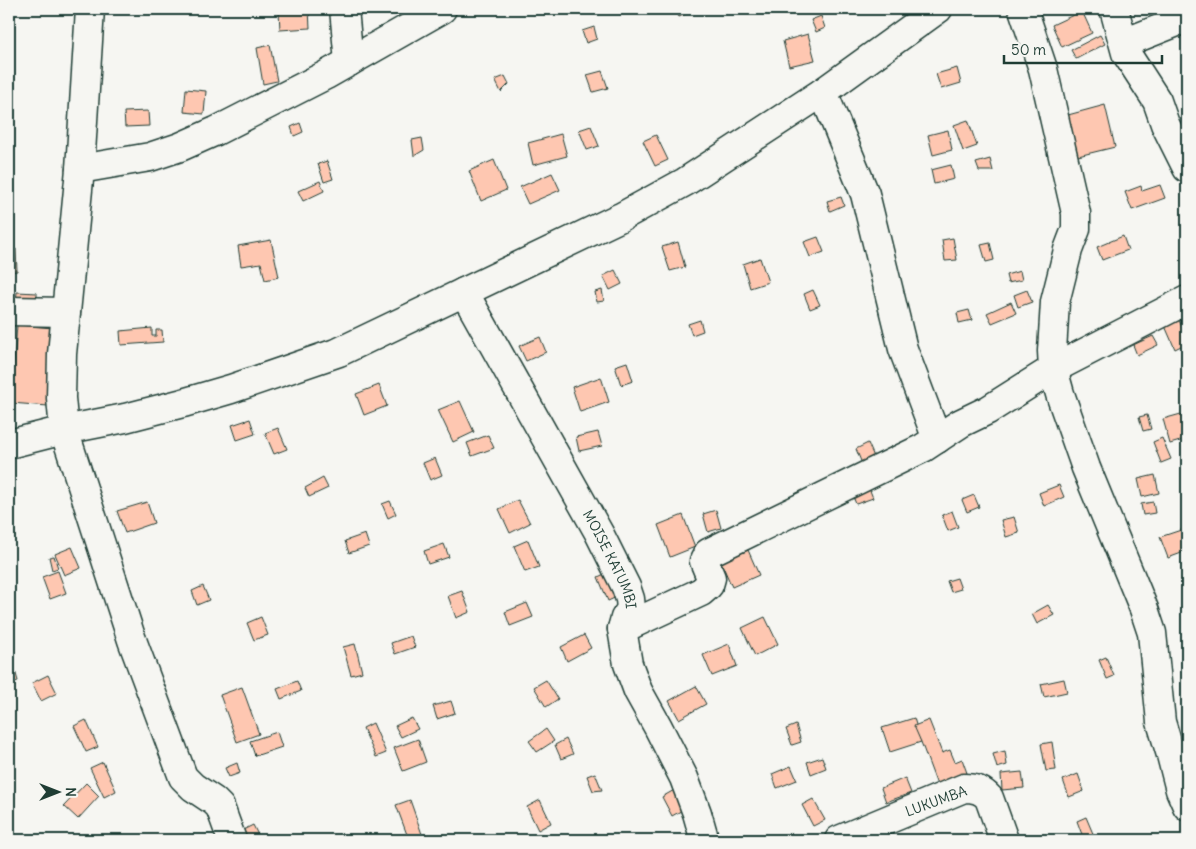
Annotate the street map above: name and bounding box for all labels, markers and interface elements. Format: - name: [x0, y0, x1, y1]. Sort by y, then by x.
- scale bar: [1004, 32, 1161, 64]
- text: 50 m: [1011, 40, 1046, 59]
- street label: MOISE KATUMBI: [579, 507, 640, 610]
- north arrow: [32, 766, 82, 816]
- street label: LUKUMBA: [903, 782, 969, 820]
- text: N: [62, 787, 80, 797]

